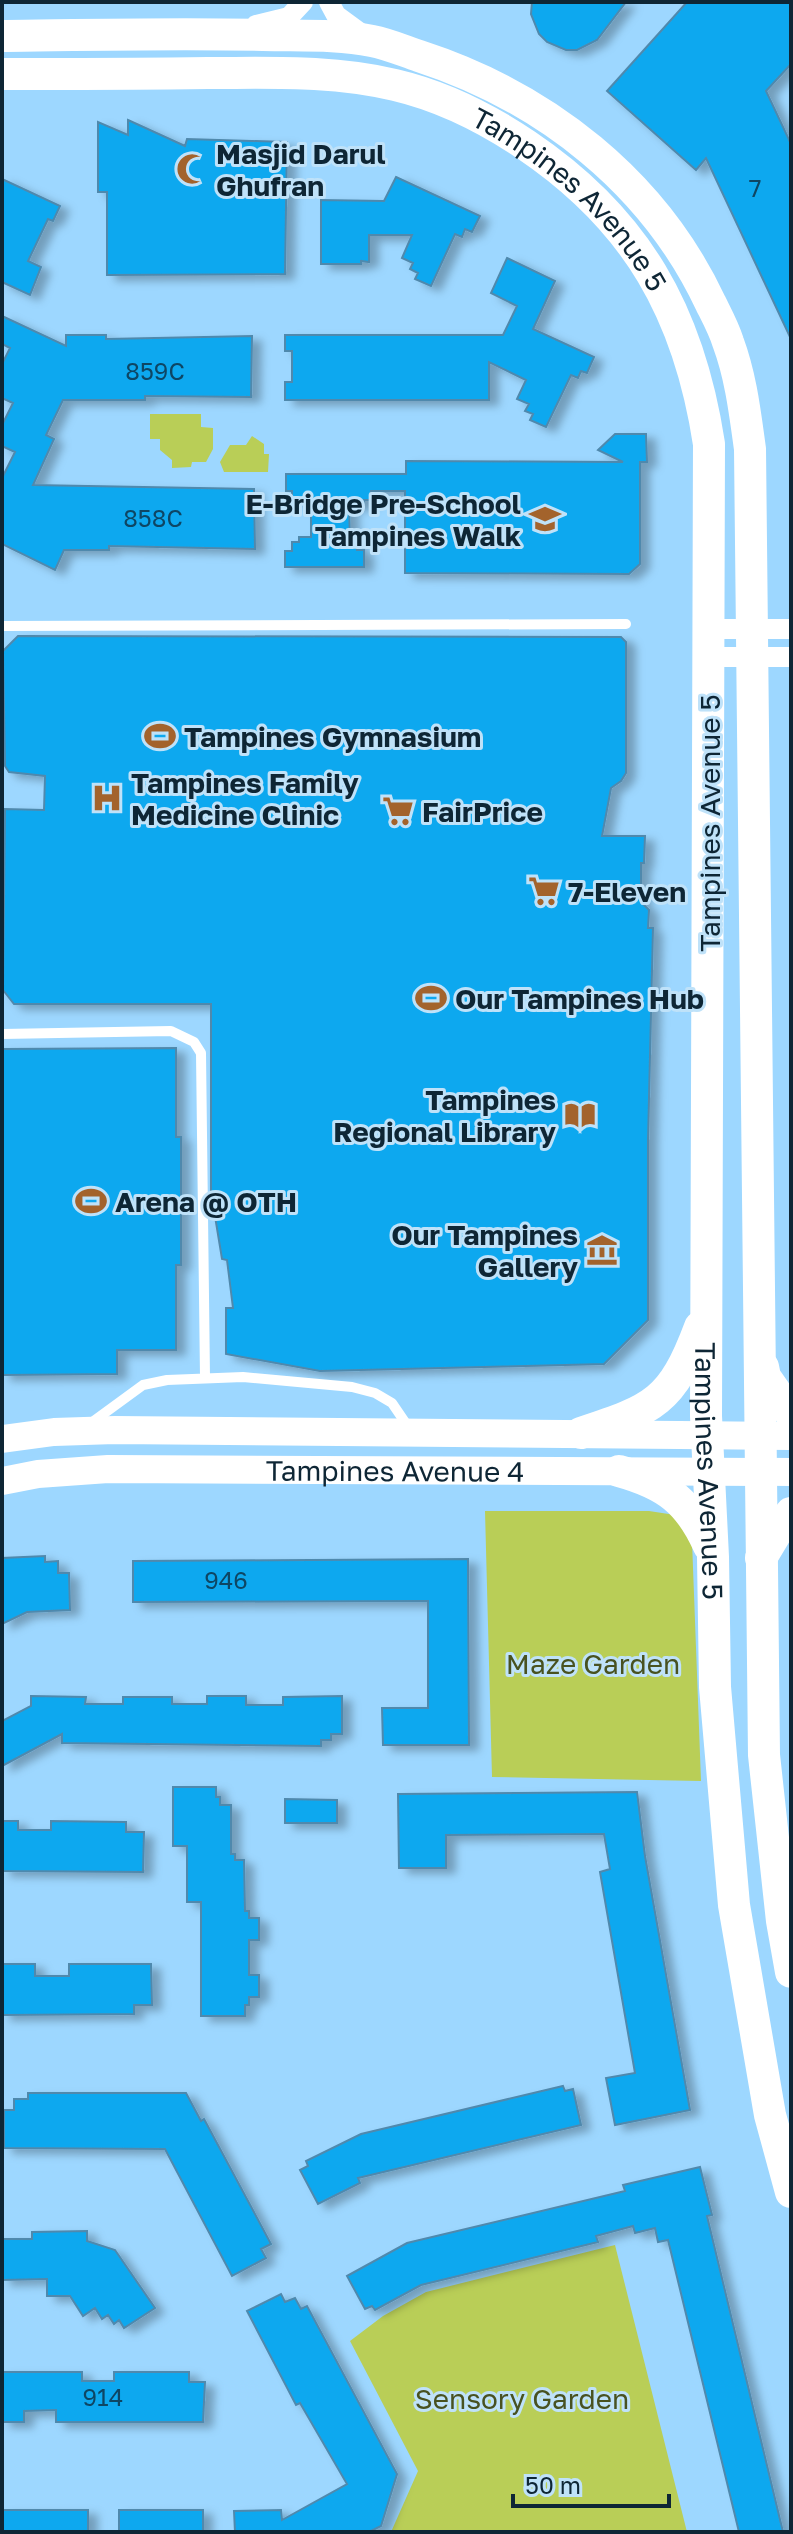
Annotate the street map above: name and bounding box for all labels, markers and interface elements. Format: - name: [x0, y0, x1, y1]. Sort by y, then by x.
- street label: Tampines Avenue 5: [467, 100, 674, 296]
- place label: Masjid Darul Ghufran: [216, 137, 386, 202]
- mosque icon: Masjid Darul Ghufran: [175, 152, 209, 186]
- house number: 7: [749, 173, 761, 202]
- house number: 859C: [125, 356, 185, 385]
- place label: E-Bridge Pre-School Tampines Walk: [245, 487, 521, 552]
- school or university icon: E-Bridge Pre-School Tampines Walk: [528, 502, 562, 536]
- house number: 858C: [123, 503, 183, 532]
- street label: Tampines Avenue 5: [693, 694, 726, 952]
- sports icon: Tampines Gymnasium: [143, 719, 177, 753]
- place label: Tampines Gymnasium: [184, 720, 481, 753]
- place label: Tampines Family Medicine Clinic: [131, 766, 359, 831]
- hospital icon: Tampines Family Medicine Clinic: [90, 781, 124, 815]
- supermarket icon: FairPrice: [381, 794, 415, 828]
- place label: FairPrice: [422, 795, 543, 828]
- supermarket icon: 7-Eleven: [527, 874, 561, 908]
- place label: 7-Eleven: [568, 875, 686, 908]
- sports icon: Our Tampines Hub: [414, 981, 448, 1015]
- place label: Our Tampines Hub: [455, 982, 704, 1015]
- place label: Tampines Regional Library: [333, 1083, 556, 1148]
- library icon: Tampines Regional Library: [563, 1098, 597, 1132]
- sports icon: Arena @ OTH: [74, 1184, 108, 1218]
- place label: Arena @ OTH: [115, 1185, 297, 1218]
- place label: Our Tampines Gallery: [391, 1218, 578, 1283]
- museum icon: Our Tampines Gallery: [585, 1233, 619, 1267]
- street label: Tampines Avenue 5: [689, 1342, 730, 1600]
- street label: Tampines Avenue 4: [266, 1453, 524, 1487]
- house number: 946: [204, 1565, 248, 1594]
- park label: Maze Garden: [506, 1647, 680, 1680]
- house number: 914: [83, 2382, 123, 2411]
- park label: Sensory Garden: [415, 2382, 629, 2415]
- scale bar: [513, 2458, 669, 2508]
- text: 50 m: [525, 2470, 581, 2499]

